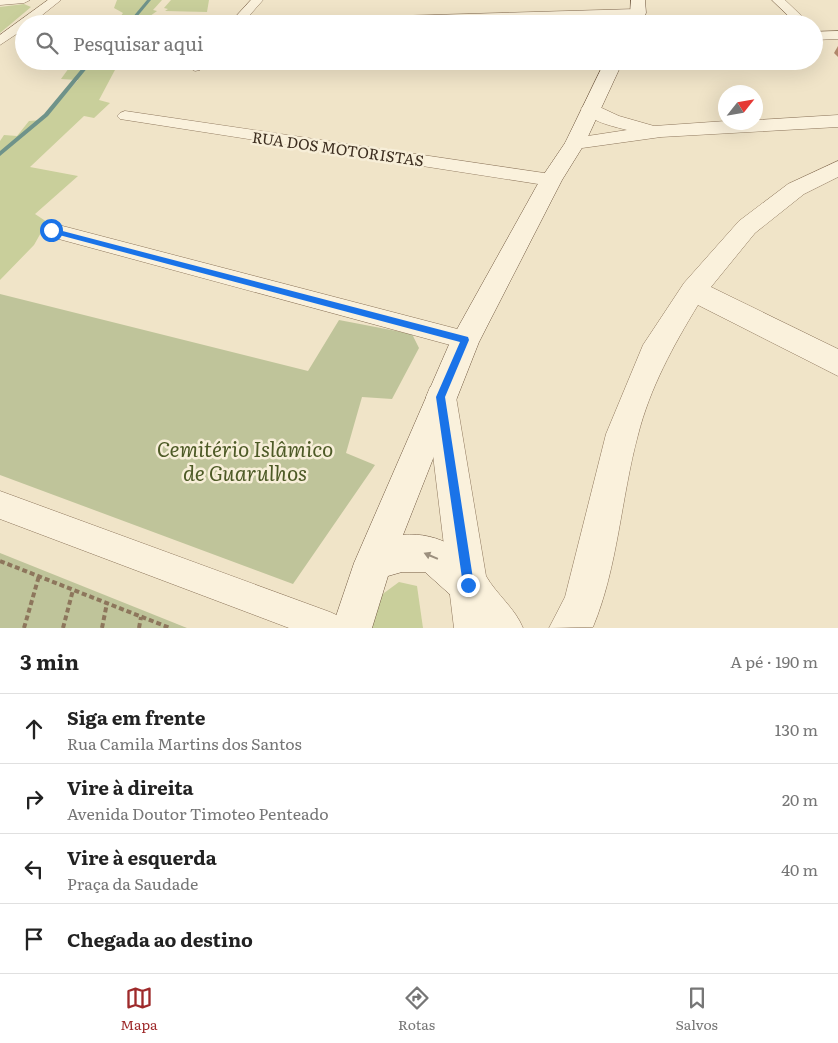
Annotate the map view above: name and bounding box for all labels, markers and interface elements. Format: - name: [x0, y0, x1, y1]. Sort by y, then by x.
- search box: [15, 15, 823, 70]
- icon: search: [33, 29, 61, 57]
- text: Pesquisar aqui: [73, 29, 203, 57]
- north arrow: [718, 85, 763, 130]
- street label: RUA DOS MOTORISTAS: [251, 125, 425, 171]
- route start: [40, 219, 63, 242]
- park label: Cemitério Islâmico de Guarulhos: [157, 432, 333, 487]
- one-way arrow: [424, 551, 438, 559]
- route end: [457, 574, 480, 597]
- text: 3 min: [20, 645, 79, 676]
- text: A pé · 190 m: [730, 649, 818, 673]
- text: Siga em frente: [67, 703, 205, 731]
- icon: ahead: [20, 715, 48, 743]
- text: 130 m: [775, 717, 818, 741]
- text: Rua Camila Martins dos Santos: [67, 731, 302, 755]
- text: Vire à direita: [67, 773, 194, 801]
- icon: right: [20, 785, 48, 813]
- text: 20 m: [782, 787, 818, 811]
- text: Avenida Doutor Timoteo Penteado: [67, 801, 329, 825]
- text: Vire à esquerda: [67, 843, 217, 871]
- icon: left: [20, 855, 48, 883]
- text: 40 m: [781, 857, 818, 881]
- text: Praça da Saudade: [67, 871, 198, 895]
- icon: arrive: [20, 925, 48, 953]
- text: Chegada ao destino: [67, 925, 253, 953]
- tab: Mapa: [120, 984, 158, 1034]
- tab: Rotas: [398, 984, 435, 1034]
- tab: Salvos: [675, 984, 718, 1034]

